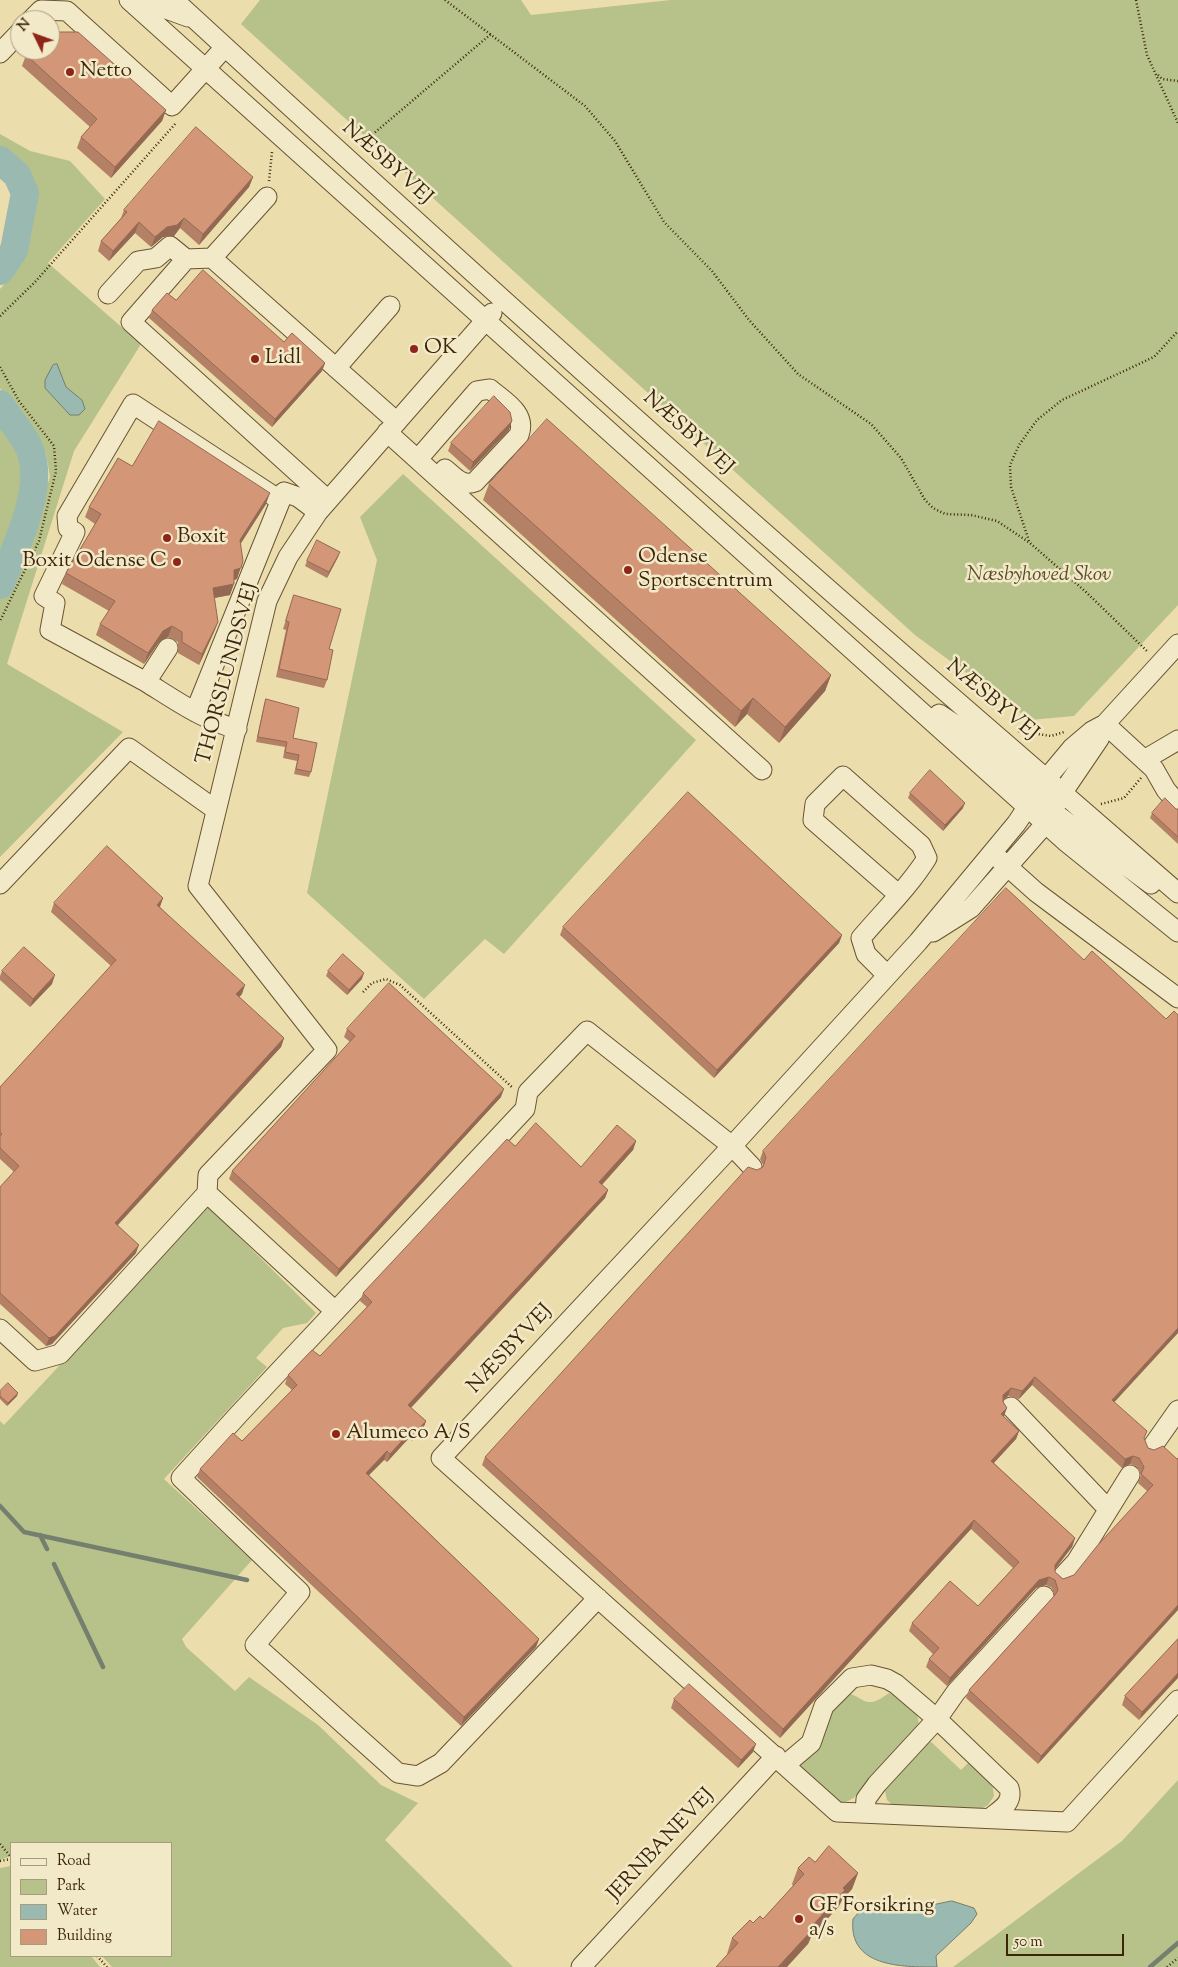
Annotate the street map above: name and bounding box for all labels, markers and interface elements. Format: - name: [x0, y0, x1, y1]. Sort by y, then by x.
- north arrow: [10, 10, 60, 60]
- text: N: [13, 15, 36, 36]
- place label: Netto: [80, 59, 132, 85]
- marker: Netto: [64, 66, 76, 78]
- street label: NÆSBYVEJ: [336, 117, 436, 211]
- place label: OK: [424, 336, 457, 362]
- marker: OK: [408, 343, 420, 355]
- place label: Lidl: [265, 346, 301, 372]
- marker: Lidl: [249, 353, 261, 365]
- street label: NÆSBYVEJ: [637, 387, 737, 481]
- place label: Boxit: [177, 525, 226, 551]
- marker: Boxit: [161, 532, 173, 544]
- place label: Odense Sportscentrum: [638, 545, 773, 595]
- place label: Boxit Odense C: [22, 549, 167, 575]
- marker: Boxit Odense C: [171, 556, 183, 568]
- park label: Næsbyhoved Skov: [967, 563, 1111, 589]
- marker: Odense Sportscentrum: [622, 564, 634, 576]
- street label: THORSLUNDSVEJ: [193, 580, 265, 768]
- street label: NÆSBYVEJ: [940, 655, 1042, 747]
- street label: NÆSBYVEJ: [463, 1300, 559, 1400]
- place label: Alumeco A/S: [346, 1421, 470, 1447]
- marker: Alumeco A/S: [330, 1428, 342, 1440]
- street label: JERNBANEVEJ: [603, 1784, 721, 1908]
- legend: [10, 1842, 172, 1957]
- text: Road: [57, 1851, 91, 1872]
- text: Park: [57, 1876, 86, 1897]
- place label: GF Forsikring a/s: [809, 1894, 935, 1944]
- text: Water: [57, 1901, 97, 1922]
- marker: GF Forsikring a/s: [793, 1913, 805, 1925]
- scale bar: [1008, 1924, 1126, 1956]
- text: Building: [57, 1926, 112, 1947]
- text: 50 m: [1014, 1932, 1043, 1953]

